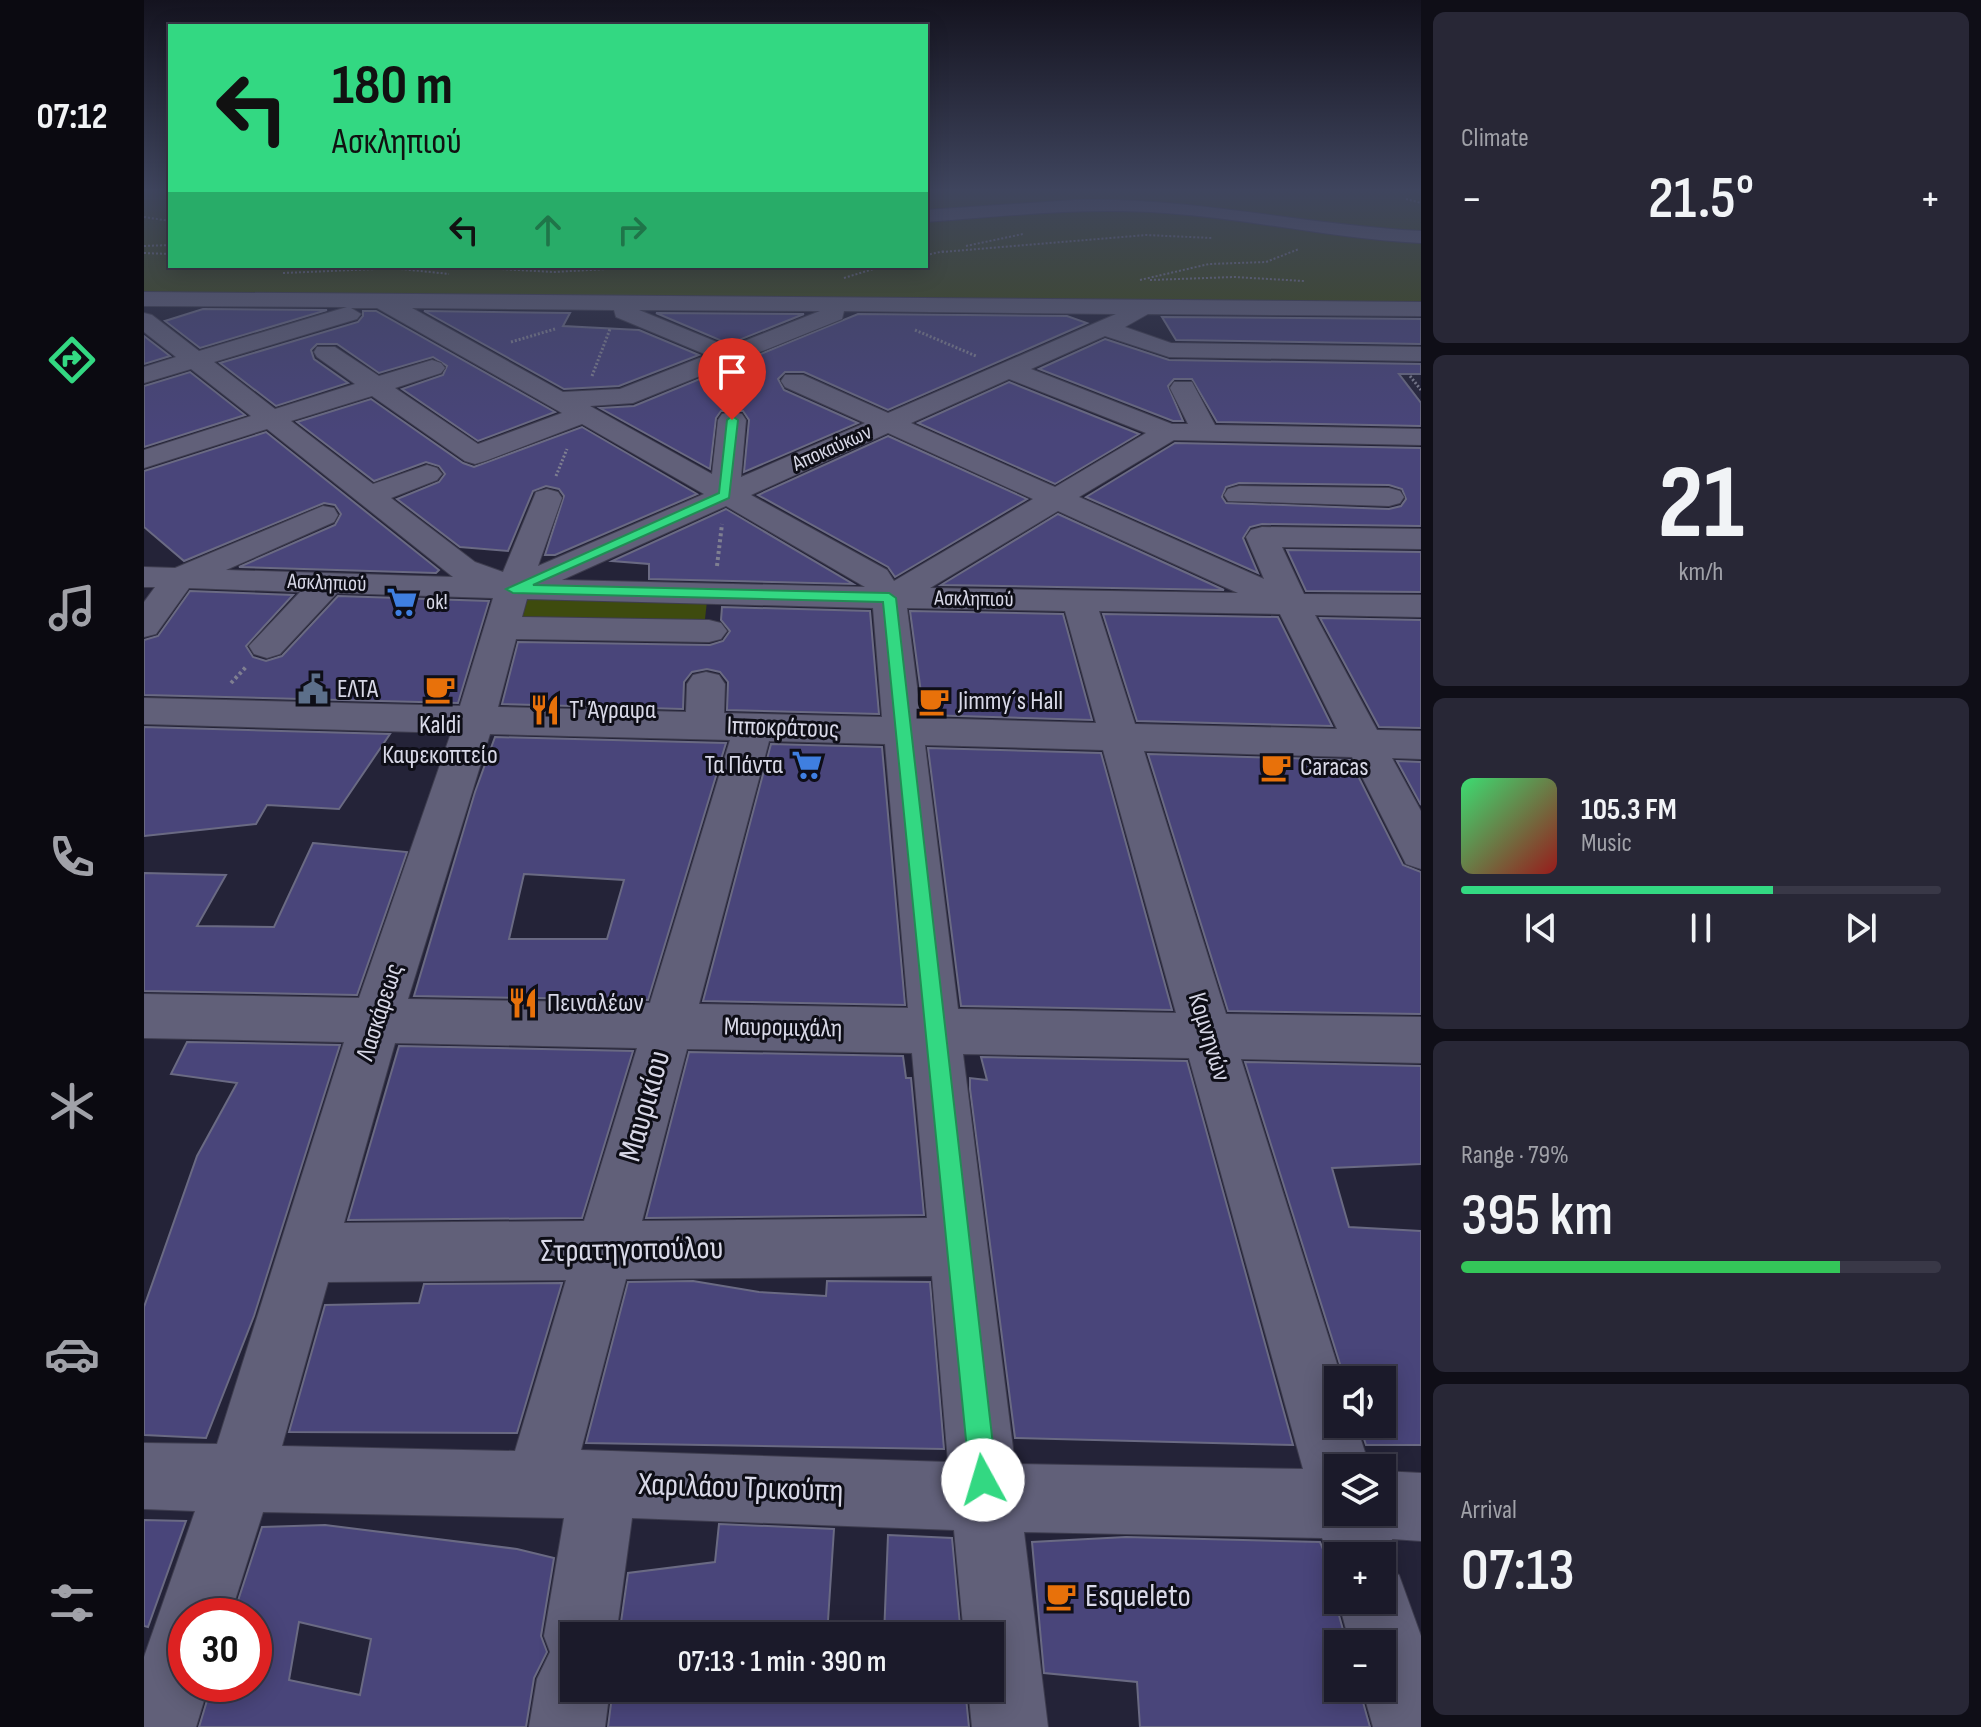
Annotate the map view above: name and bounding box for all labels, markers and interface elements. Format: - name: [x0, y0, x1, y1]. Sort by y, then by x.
- text: 180 m: [332, 53, 453, 120]
- icon: left: [200, 56, 304, 160]
- text: 07:12: [37, 96, 107, 139]
- text: Ασκληπιού: [332, 121, 462, 164]
- text: Climate: [1461, 123, 1529, 154]
- text: 21.5°: [1648, 163, 1754, 235]
- text: −: [1461, 173, 1483, 226]
- text: +: [1919, 173, 1941, 226]
- icon: left: [442, 208, 486, 252]
- icon: ahead: [526, 208, 570, 252]
- icon: right: [610, 208, 654, 252]
- icon: directions: [44, 332, 100, 388]
- pin: [698, 338, 766, 420]
- icon: arrive: [710, 350, 754, 394]
- street label: Αποκαύκων: [787, 418, 876, 478]
- text: 21: [1658, 442, 1744, 567]
- text: km/h: [1679, 557, 1723, 588]
- street label: Ασκληπιού: [286, 568, 367, 598]
- icon: music: [44, 580, 100, 636]
- supermarket icon: ok!: [385, 585, 419, 619]
- street label: Ασκληπιού: [933, 585, 1014, 613]
- place label: ok!: [426, 589, 448, 616]
- public building icon: ΕΛΤΑ: [296, 672, 330, 706]
- cafe icon: Kaldi Καφεκοπτείο: [423, 672, 457, 706]
- place label: ΕΛΤΑ: [337, 674, 379, 705]
- cafe icon: Jimmy´s Hall: [917, 684, 951, 718]
- place label: Jimmy´s Hall: [957, 686, 1063, 717]
- restaurant icon: Τ' Άγραφα: [528, 693, 562, 727]
- place label: Τ' Άγραφα: [569, 695, 656, 726]
- place label: Kaldi Καφεκοπτείο: [382, 710, 498, 771]
- street label: Ιπποκράτους: [726, 711, 840, 745]
- supermarket icon: Τα Πάντα: [790, 748, 824, 782]
- place label: Τα Πάντα: [704, 750, 783, 781]
- cafe icon: Caracas: [1259, 750, 1293, 784]
- place label: Caracas: [1300, 752, 1369, 783]
- text: 105.3 FM: [1581, 792, 1677, 828]
- text: Music: [1581, 828, 1632, 859]
- icon: phone: [44, 829, 100, 885]
- icon: previous: [1519, 906, 1563, 950]
- icon: pause: [1679, 906, 1723, 950]
- icon: next: [1839, 906, 1883, 950]
- street label: Λασκάρεως: [349, 960, 410, 1065]
- restaurant icon: Πειναλέων: [506, 986, 540, 1020]
- place label: Πειναλέων: [547, 988, 644, 1019]
- street label: Κομνηνών: [1181, 989, 1237, 1085]
- street label: Μαυρομιχάλη: [724, 1011, 842, 1045]
- street label: Μαυρικίου: [611, 1046, 679, 1166]
- icon: climate: [44, 1078, 100, 1134]
- text: Range · 79%: [1461, 1140, 1569, 1171]
- text: 395 km: [1461, 1180, 1613, 1252]
- street label: Στρατηγοπούλου: [540, 1229, 724, 1271]
- icon: car: [44, 1326, 100, 1382]
- map controls: [1324, 1366, 1396, 1702]
- button: sound: [1324, 1366, 1396, 1438]
- position arrow: [941, 1438, 1025, 1522]
- button: layers: [1324, 1454, 1396, 1526]
- street label: Χαριλάου Τρικούπη: [637, 1465, 844, 1511]
- text: Arrival: [1461, 1495, 1517, 1526]
- text: 07:13: [1461, 1535, 1575, 1607]
- button: +: [1324, 1542, 1396, 1614]
- icon: filters: [44, 1575, 100, 1631]
- place label: Esqueleto: [1085, 1577, 1191, 1616]
- cafe icon: Esqueleto: [1044, 1579, 1078, 1613]
- speed limit sign: 30: [168, 1598, 272, 1702]
- button: −: [1324, 1630, 1396, 1702]
- text: 07:13 · 1 min · 390 m: [678, 1644, 886, 1680]

